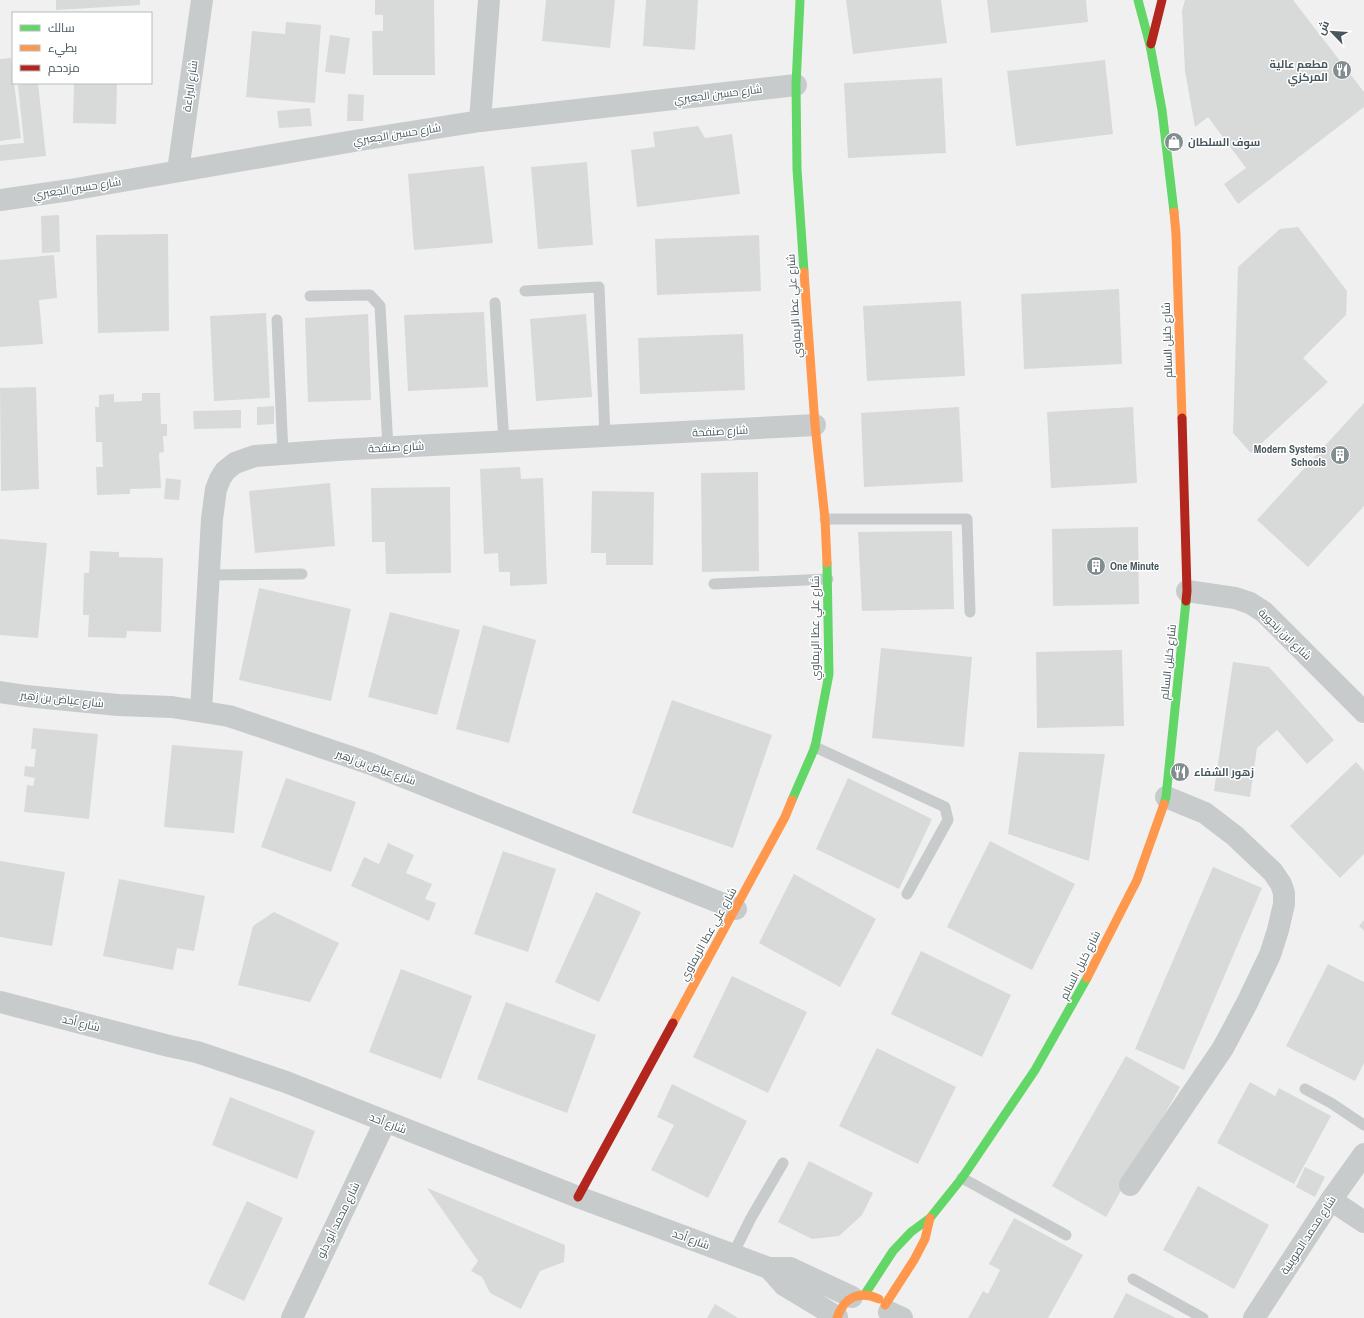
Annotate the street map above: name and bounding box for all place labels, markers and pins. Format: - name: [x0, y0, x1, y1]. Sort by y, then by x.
- place label: مطعم عالية المركزي: [1269, 57, 1328, 87]
- restaurant icon: مطعم عالية المركزي: [1331, 59, 1353, 81]
- shop icon: سوف السلطان: [1163, 131, 1185, 153]
- place label: سوف السلطان: [1188, 135, 1260, 150]
- place label: Modern Systems Schools: [1254, 442, 1326, 469]
- building icon: Modern Systems Schools: [1329, 444, 1351, 466]
- building icon: One Minute: [1085, 555, 1107, 577]
- place label: One Minute: [1110, 559, 1159, 573]
- restaurant icon: زهور الشفاء: [1169, 761, 1191, 783]
- place label: زهور الشفاء: [1194, 765, 1254, 780]

